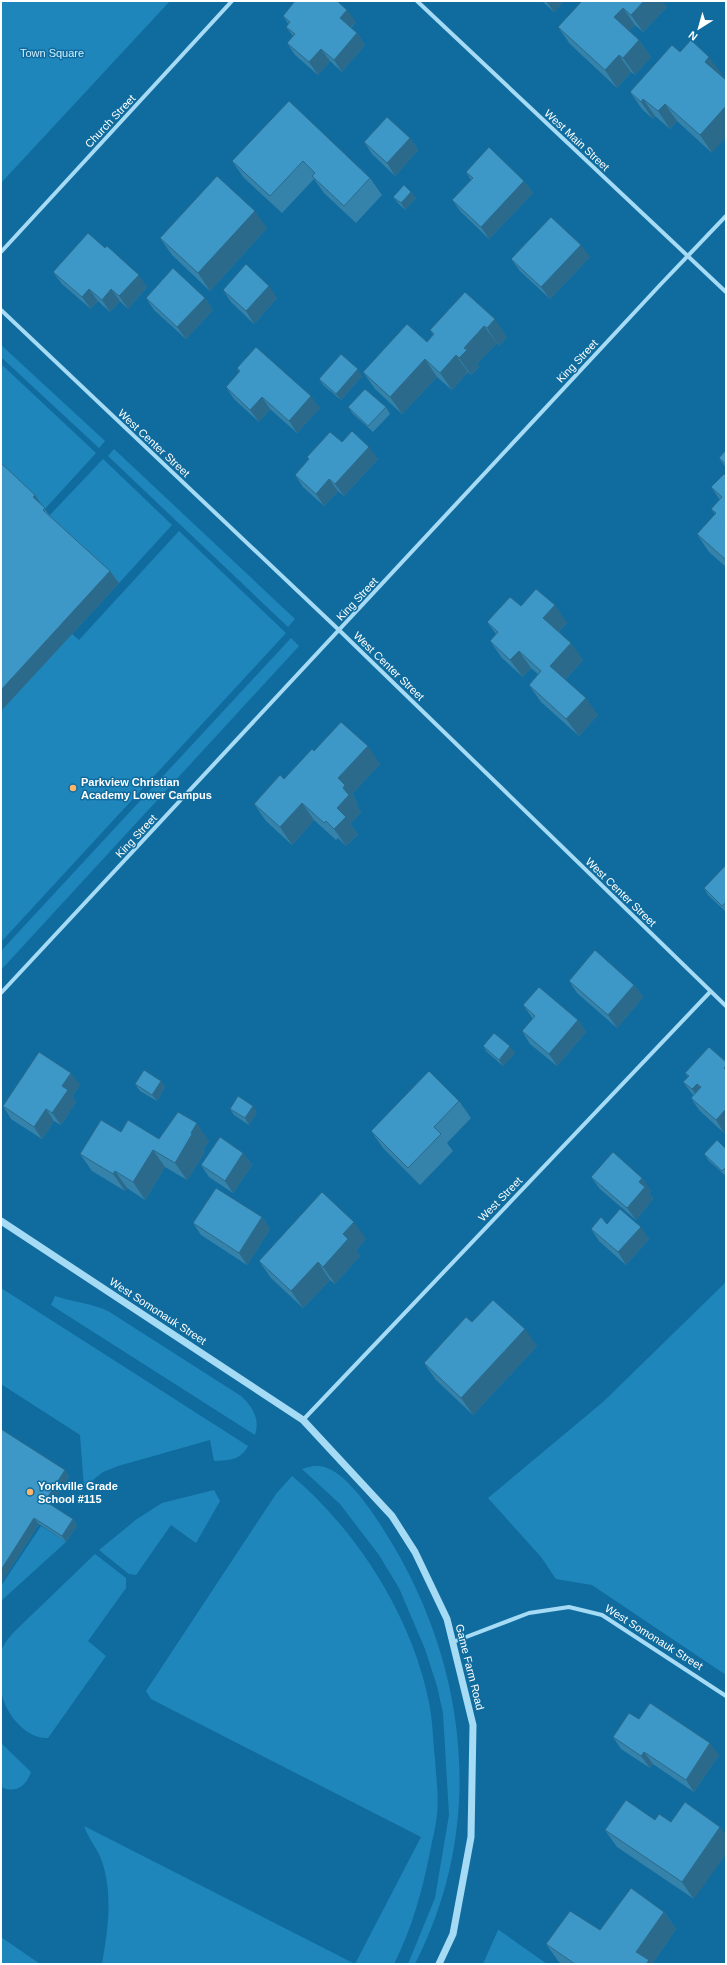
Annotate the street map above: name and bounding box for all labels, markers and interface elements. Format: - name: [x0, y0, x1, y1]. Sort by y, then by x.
- north arrow: [679, 8, 719, 48]
- text: N: [686, 29, 700, 43]
- park label: Town Square: [20, 47, 84, 59]
- street label: Church Street: [82, 92, 138, 150]
- street label: West Main Street: [542, 107, 612, 173]
- street label: King Street: [554, 337, 600, 385]
- street label: West Center Street: [116, 407, 192, 479]
- street label: King Street: [334, 575, 380, 623]
- street label: West Center Street: [351, 629, 427, 703]
- place label: Parkview Christian Academy Lower Campus: [81, 776, 212, 801]
- marker: Parkview Christian Academy Lower Campus: [68, 783, 78, 793]
- street label: King Street: [113, 812, 159, 860]
- street label: West Center Street: [583, 855, 659, 929]
- street label: West Street: [476, 1174, 524, 1224]
- street label: West Somonauk Street: [107, 1275, 209, 1347]
- place label: Yorkville Grade School #115: [38, 1480, 118, 1505]
- marker: Yorkville Grade School #115: [25, 1487, 35, 1497]
- street label: West Somonauk Street: [603, 1602, 705, 1672]
- street label: Game Farm Road: [454, 1623, 486, 1711]

